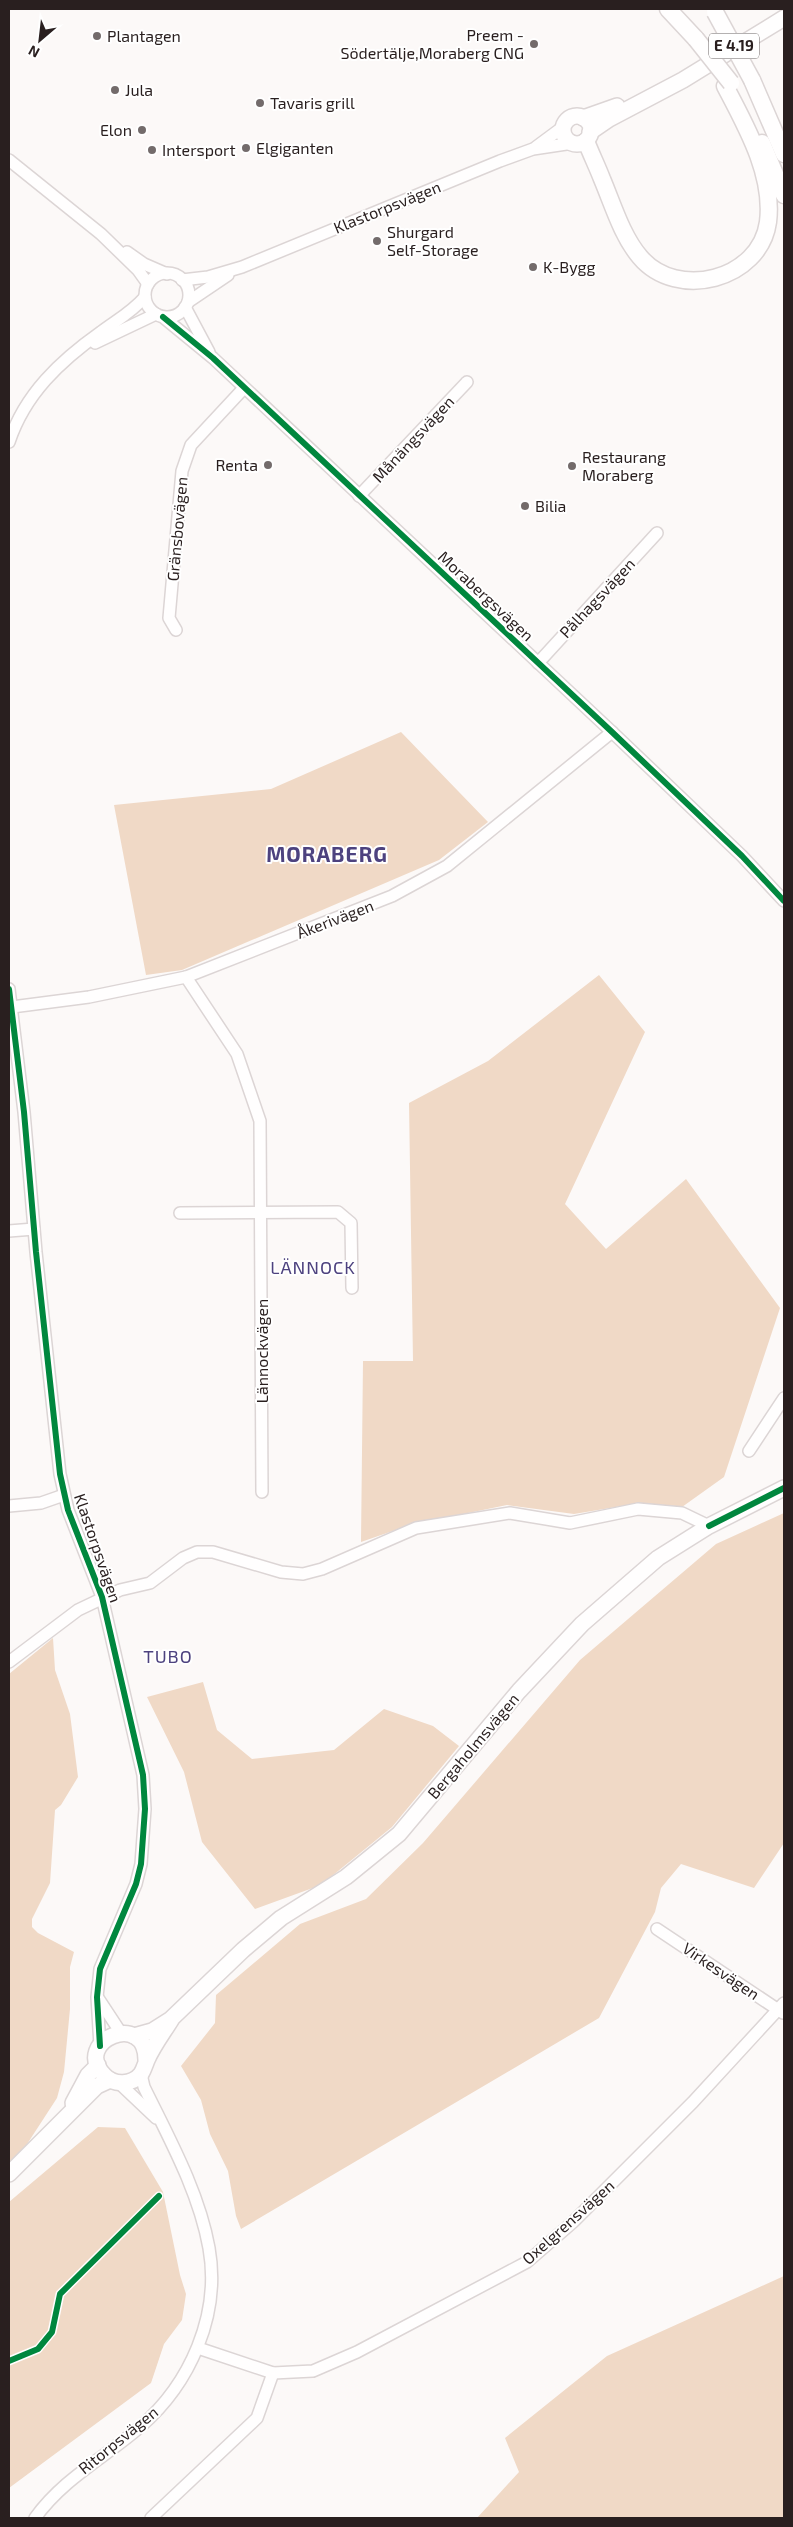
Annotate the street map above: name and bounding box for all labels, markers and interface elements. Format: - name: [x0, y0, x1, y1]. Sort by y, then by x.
- north arrow: [15, 15, 65, 65]
- place label: Preem - Södertälje,Moraberg CNG: [341, 25, 524, 63]
- place label: Plantagen: [107, 26, 181, 45]
- marker: Plantagen: [91, 30, 103, 42]
- road number: E 4.19: [709, 34, 759, 58]
- marker: Preem - Södertälje,Moraberg CNG: [528, 38, 540, 50]
- text: N: [25, 42, 42, 62]
- place label: Jula: [125, 80, 153, 99]
- marker: Jula: [109, 84, 121, 96]
- place label: Tavaris grill: [270, 93, 355, 112]
- marker: Tavaris grill: [254, 97, 266, 109]
- place label: Elon: [100, 120, 132, 139]
- marker: Elon: [136, 124, 148, 136]
- place label: Elgiganten: [256, 138, 334, 157]
- place label: Intersport: [162, 140, 236, 159]
- marker: Elgiganten: [240, 142, 252, 154]
- marker: Intersport: [146, 144, 158, 156]
- street label: Klastorpsvägen: [330, 176, 443, 237]
- place label: Shurgard Self-Storage: [387, 222, 479, 259]
- marker: Shurgard Self-Storage: [371, 235, 383, 247]
- place label: K-Bygg: [543, 257, 596, 276]
- marker: K-Bygg: [527, 261, 539, 273]
- street label: Månängsvägen: [368, 392, 457, 486]
- place label: Restaurang Moraberg: [582, 447, 666, 484]
- place label: Renta: [215, 455, 258, 474]
- marker: Renta: [262, 459, 274, 471]
- marker: Restaurang Moraberg: [566, 460, 578, 472]
- street label: Gränsbovägen: [162, 476, 191, 582]
- place label: Bilia: [535, 496, 566, 515]
- marker: Bilia: [519, 500, 531, 512]
- street label: Morabergsvägen: [435, 547, 538, 645]
- street label: Pålhagsvägen: [555, 554, 638, 641]
- district label: MORABERG: [266, 841, 388, 866]
- street label: Åkerivägen: [294, 895, 376, 942]
- district label: LÄNNOCK: [270, 1256, 356, 1278]
- street label: Lännockvägen: [252, 1299, 271, 1403]
- street label: Klastorpsvägen: [71, 1491, 126, 1605]
- district label: TUBO: [143, 1645, 193, 1667]
- street label: Bergaholmsvägen: [423, 1689, 522, 1802]
- street label: Virkesvägen: [679, 1938, 763, 2003]
- street label: Oxelgrensvägen: [518, 2175, 618, 2268]
- street label: Ritorpsvägen: [74, 2402, 161, 2477]

